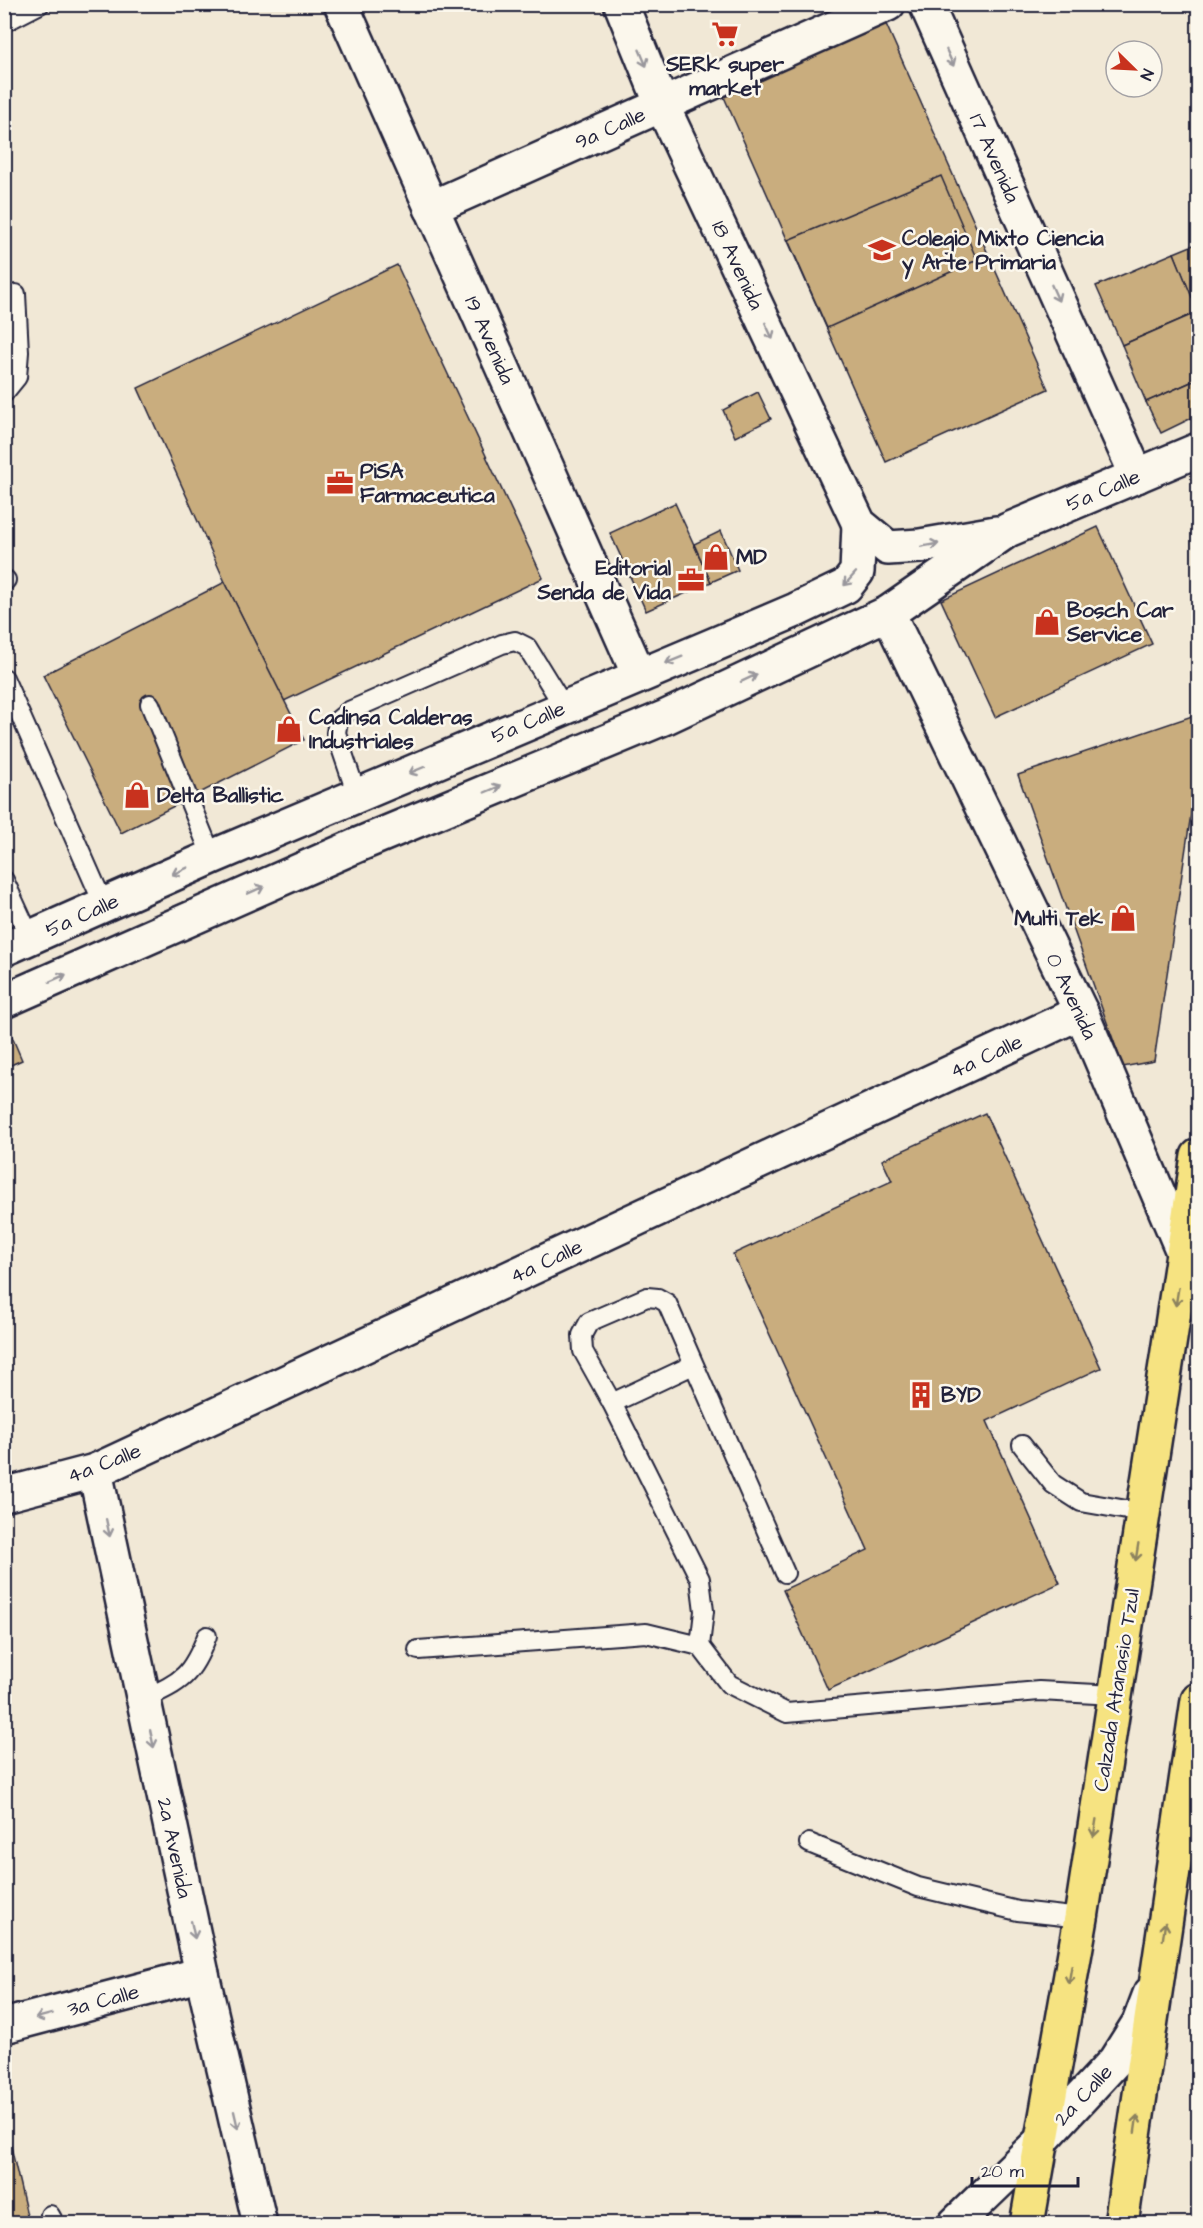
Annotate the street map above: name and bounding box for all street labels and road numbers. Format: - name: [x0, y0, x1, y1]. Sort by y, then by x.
- street label: 9a Calle: [570, 100, 650, 157]
- street label: 17 Avenida: [962, 109, 1027, 208]
- street label: 18 Avenida: [704, 216, 771, 315]
- street label: 19 Avenida: [457, 291, 522, 389]
- street label: 5a Calle: [1062, 462, 1145, 519]
- street label: 5a Calle: [487, 694, 570, 751]
- street label: 5a Calle: [41, 886, 123, 944]
- street label: 0 Avenida: [1039, 948, 1104, 1045]
- street label: 4a Calle: [945, 1027, 1027, 1086]
- street label: 4a Calle: [505, 1232, 587, 1291]
- street label: 4a Calle: [63, 1436, 145, 1491]
- street label: Calzada Atanasio Tzul: [1086, 1587, 1147, 1794]
- street label: 2a Avenida: [150, 1795, 199, 1901]
- street label: 3a Calle: [64, 1977, 142, 2024]
- street label: 2a Calle: [1047, 2058, 1119, 2133]

